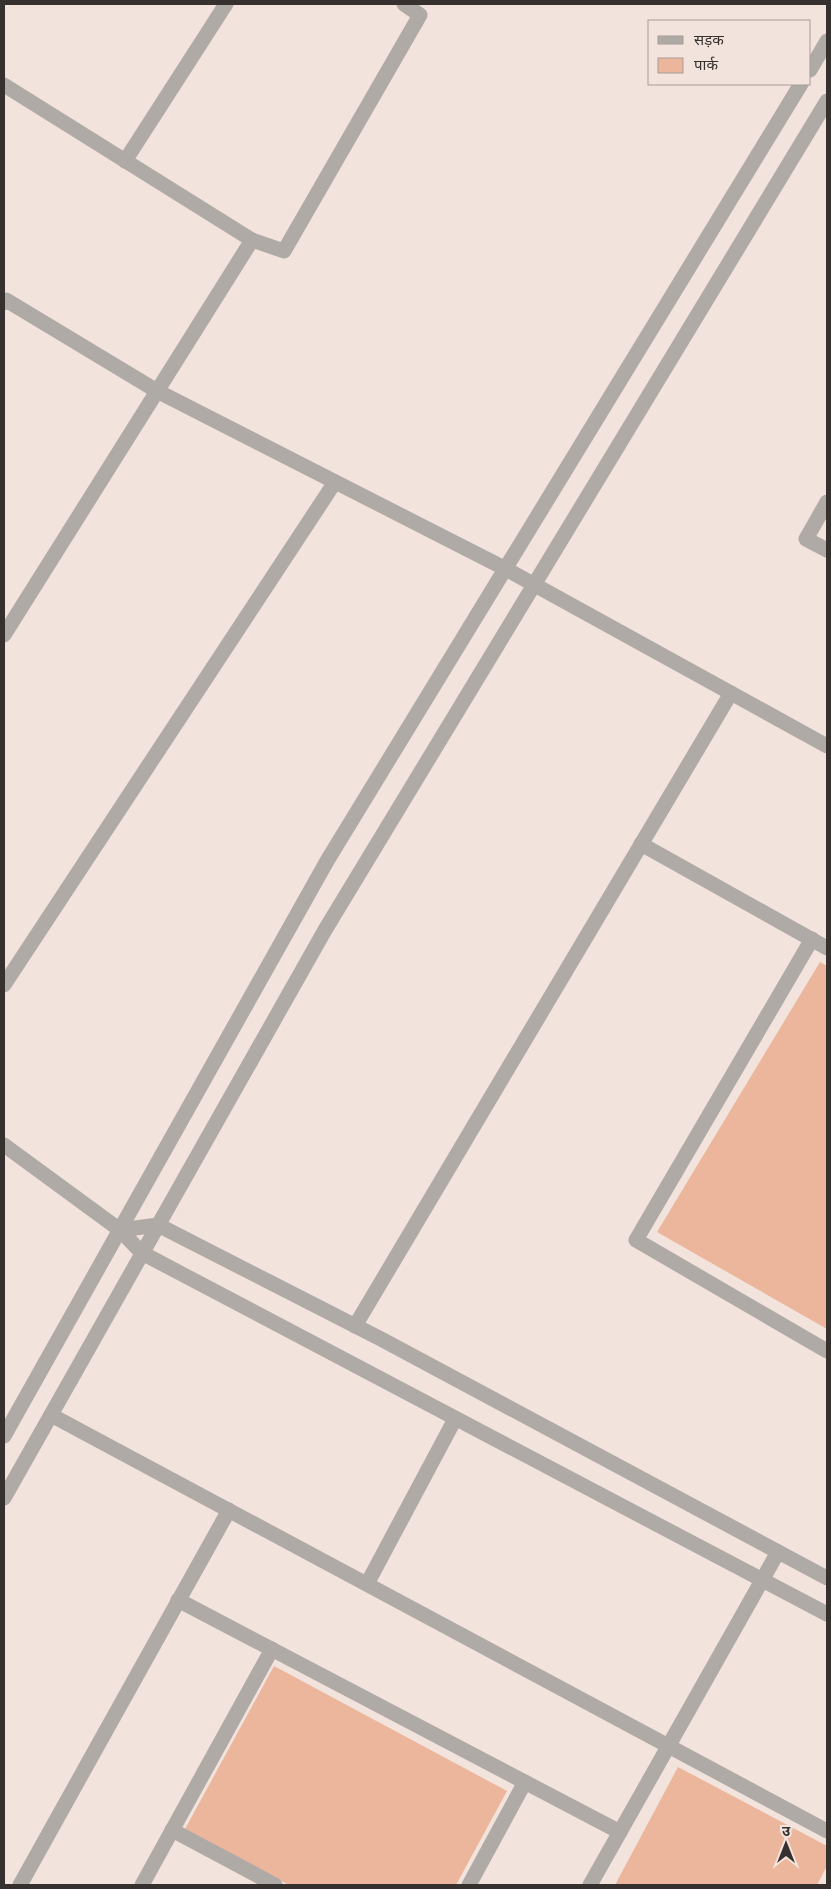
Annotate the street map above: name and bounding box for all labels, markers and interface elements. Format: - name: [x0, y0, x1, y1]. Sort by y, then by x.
- legend: [648, 20, 811, 85]
- text: सड़क: [694, 31, 724, 49]
- text: पार्क: [694, 56, 718, 74]
- north arrow: [761, 1819, 811, 1869]
- text: उ: [782, 1823, 791, 1839]

